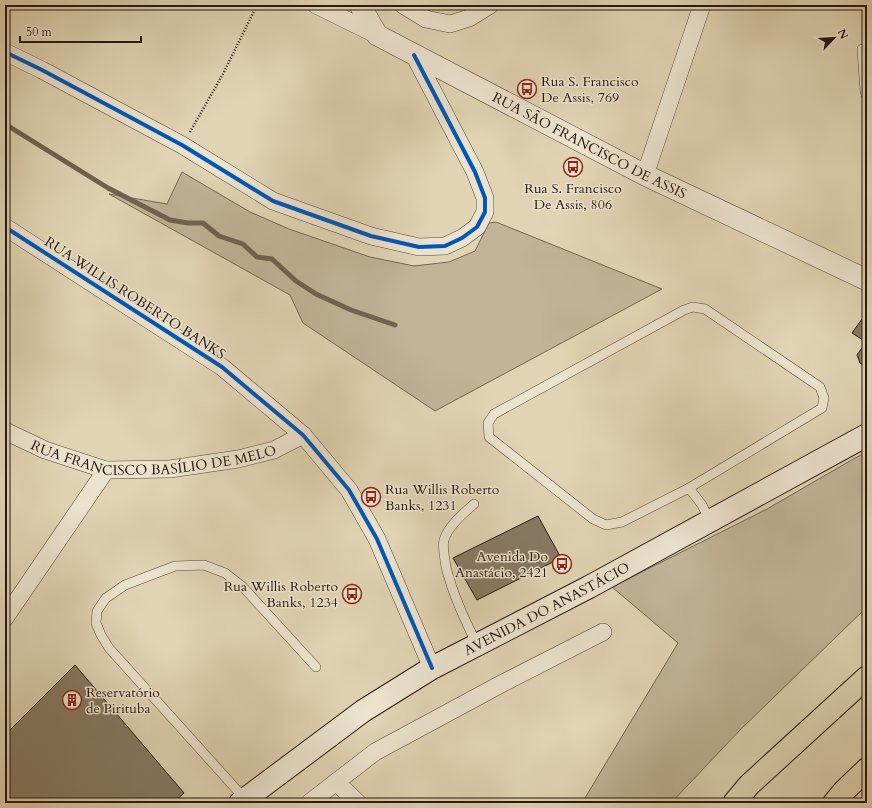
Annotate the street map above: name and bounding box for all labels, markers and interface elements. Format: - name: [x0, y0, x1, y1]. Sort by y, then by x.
- scale bar: [20, 18, 141, 44]
- north arrow: [814, 18, 854, 58]
- text: 50 m: [26, 24, 53, 40]
- text: N: [834, 26, 852, 42]
- place label: Rua S. Francisco De Assis, 769: [541, 72, 639, 107]
- bus stop icon: Rua S. Francisco De Assis, 769: [516, 78, 538, 100]
- street label: RUA SÃO FRANCISCO DE ASSIS: [489, 87, 690, 203]
- bus stop icon: Rua S. Francisco De Assis, 806: [562, 156, 584, 178]
- place label: Rua S. Francisco De Assis, 806: [524, 179, 622, 214]
- street label: RUA WILLIS ROBERTO BANKS: [41, 232, 229, 364]
- street label: RUA FRANCISCO BASÍLIO DE MELO: [29, 433, 279, 455]
- text: RUA FRANCISCO BASÍLIO DE MELO: [28, 435, 278, 480]
- place label: Rua Willis Roberto Banks, 1231: [385, 480, 500, 515]
- bus stop icon: Rua Willis Roberto Banks, 1231: [360, 486, 382, 508]
- place label: Avenida Do Anastácio, 2421: [455, 547, 548, 582]
- bus stop icon: Avenida Do Anastácio, 2421: [551, 553, 573, 575]
- street label: AVENIDA DO ANASTÁCIO: [460, 557, 633, 660]
- place label: Rua Willis Roberto Banks, 1234: [224, 577, 338, 612]
- bus stop icon: Rua Willis Roberto Banks, 1234: [341, 583, 363, 605]
- place label: Reservatório de Pirituba: [86, 683, 160, 718]
- building icon: Reservatório de Pirituba: [61, 689, 83, 711]

